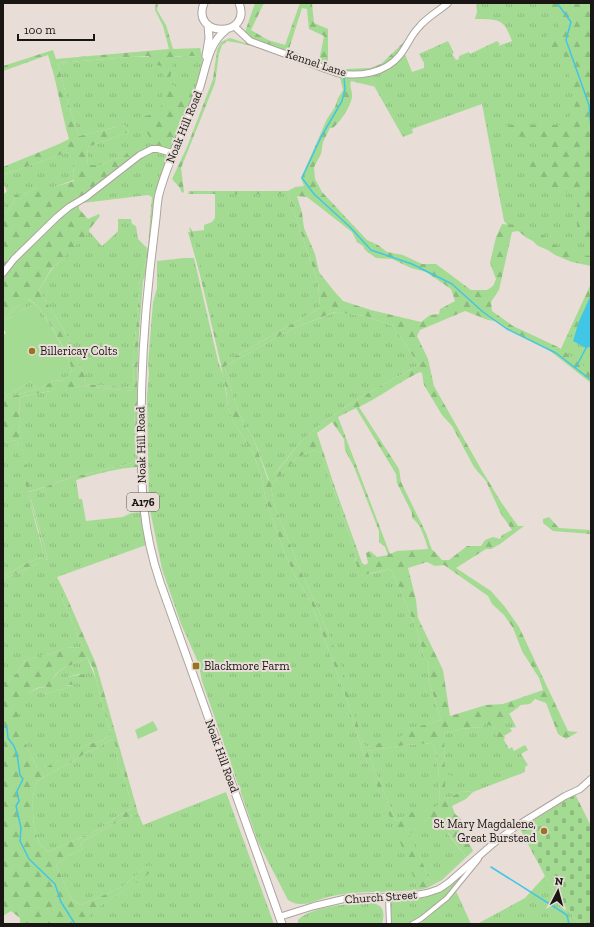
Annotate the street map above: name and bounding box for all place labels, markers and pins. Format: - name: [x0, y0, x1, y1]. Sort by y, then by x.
- place label: Billericay Colts: [40, 344, 118, 358]
- marker: Billericay Colts: [27, 346, 37, 356]
- place label: Blackmore Farm: [204, 659, 290, 673]
- marker: Blackmore Farm: [191, 661, 201, 671]
- place label: St Mary Magdalene, Great Burstead: [434, 817, 536, 845]
- marker: St Mary Magdalene, Great Burstead: [539, 826, 549, 836]

